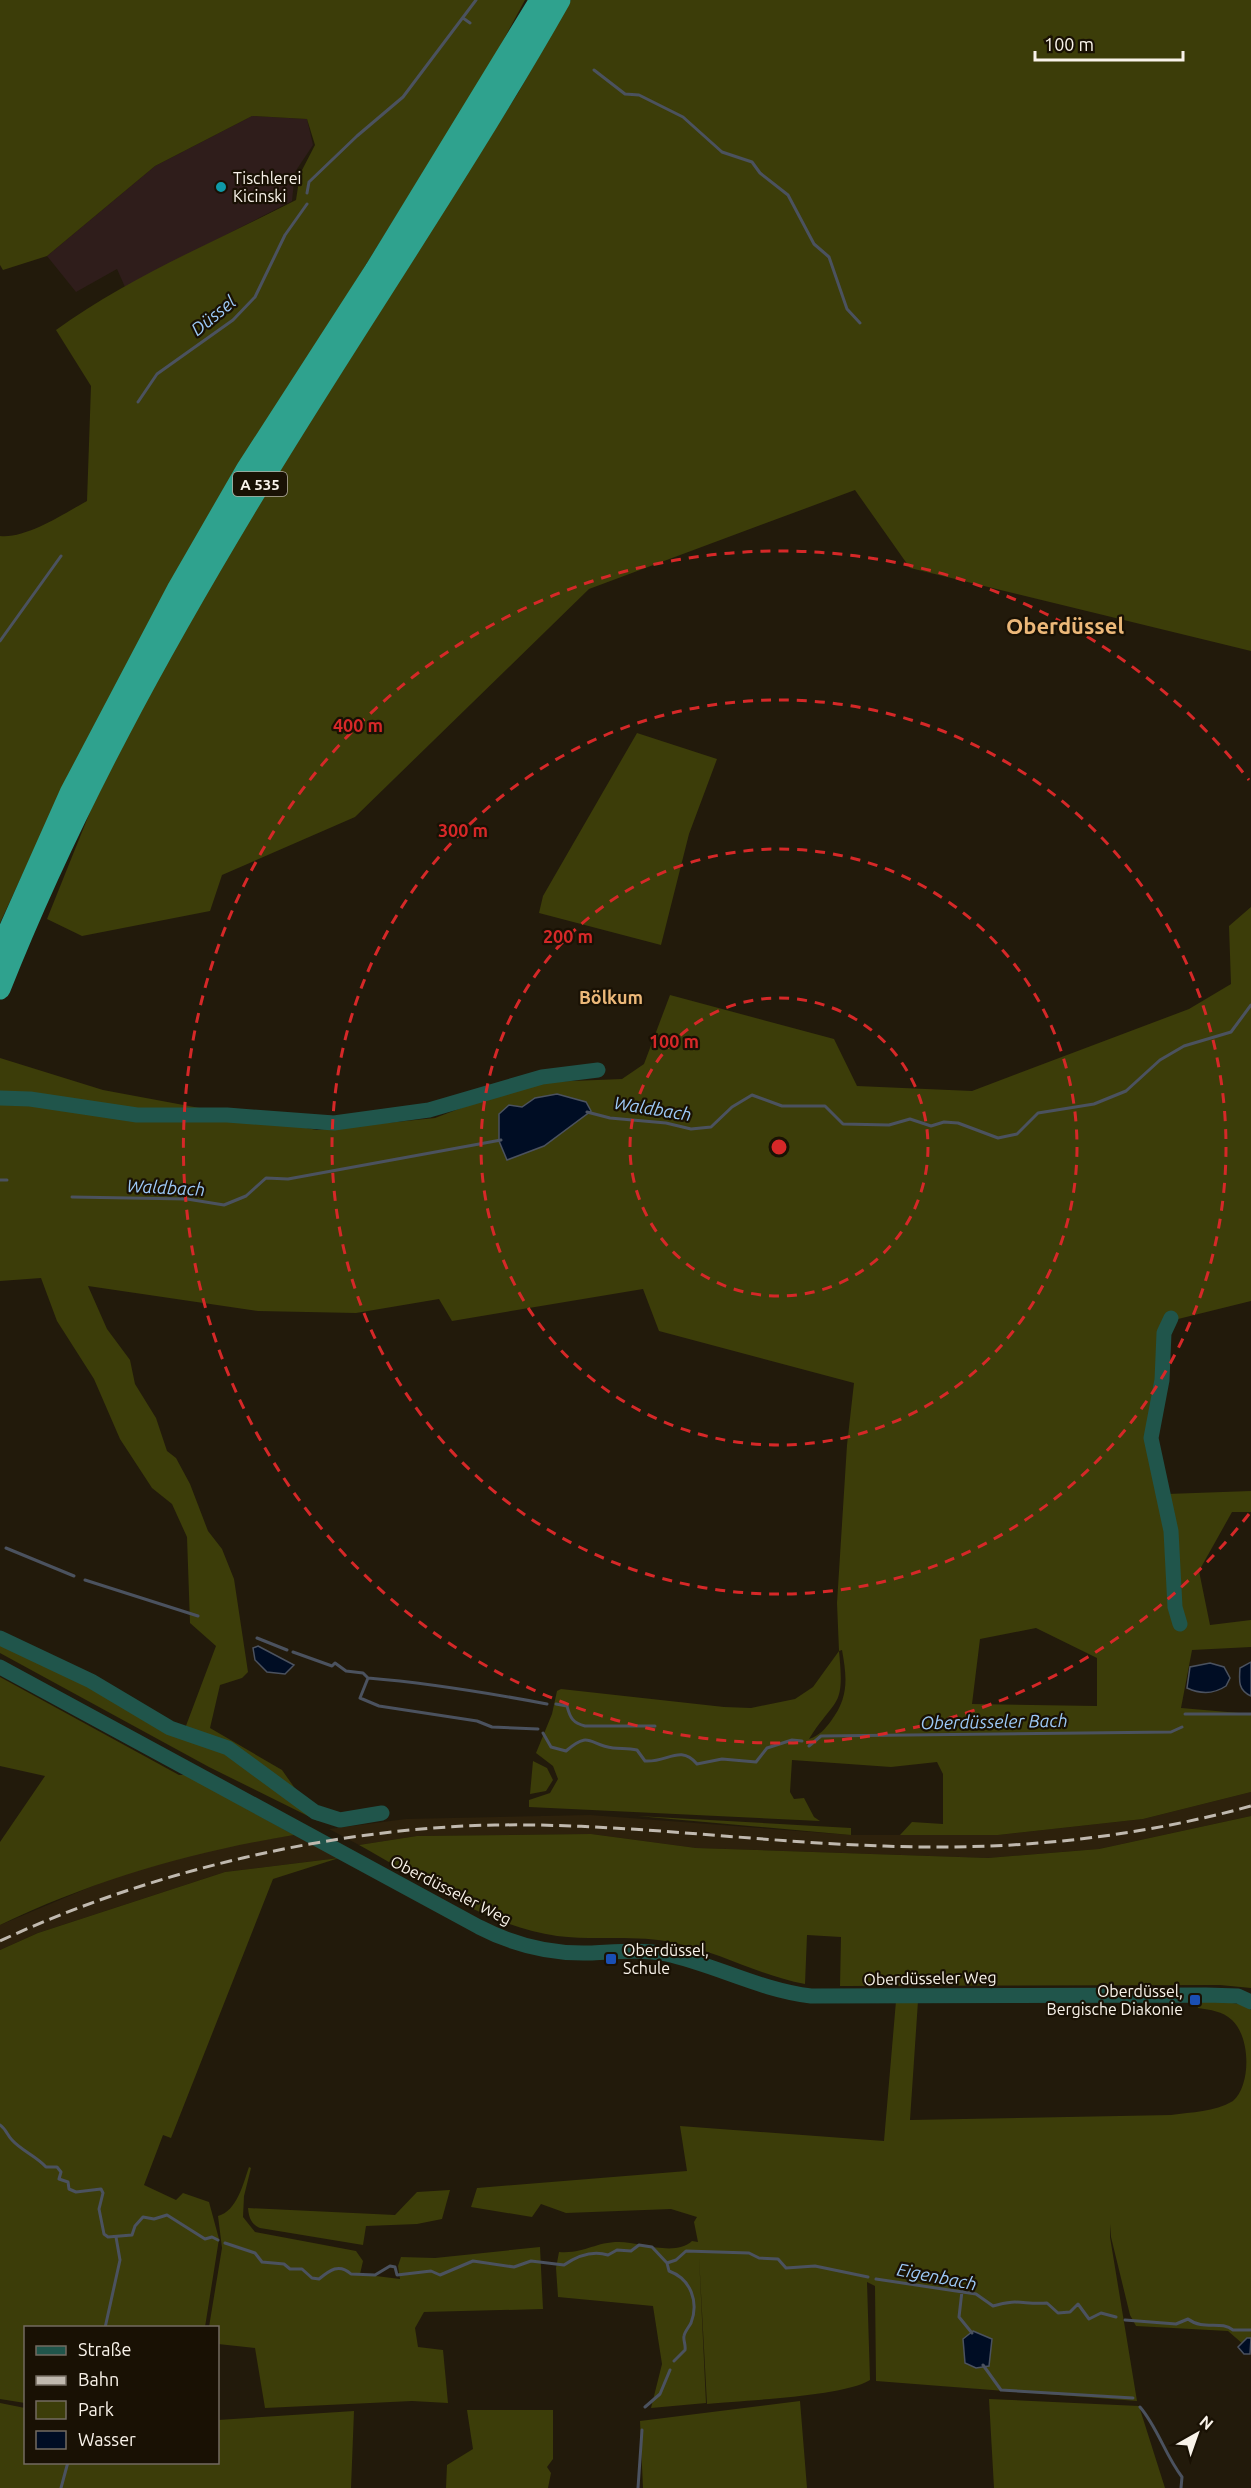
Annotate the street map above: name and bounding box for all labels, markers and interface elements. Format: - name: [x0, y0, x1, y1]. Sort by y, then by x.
- scale bar: [1035, 24, 1184, 62]
- text: 100 m: [1044, 34, 1094, 54]
- place label: Tischlerei Kicinski: [233, 169, 301, 205]
- marker: Tischlerei Kicinski: [214, 180, 228, 194]
- water label: Düssel: [187, 291, 239, 339]
- road number: A 535: [233, 472, 287, 496]
- district label: Oberdüssel: [1006, 613, 1124, 638]
- text: 400 m: [333, 715, 383, 735]
- text: 300 m: [438, 820, 488, 840]
- text: 200 m: [543, 926, 593, 946]
- district label: Bölkum: [579, 987, 643, 1007]
- text: 100 m: [649, 1031, 699, 1051]
- water label: Waldbach: [613, 1092, 693, 1124]
- centre of rings: [769, 1137, 789, 1157]
- water label: Waldbach: [126, 1175, 206, 1199]
- water label: Oberdüsseler Bach: [920, 1710, 1068, 1732]
- street label: Oberdüsseler Weg: [388, 1852, 514, 1928]
- place label: Oberdüssel, Schule: [623, 1941, 709, 1977]
- marker: Oberdüssel, Schule: [604, 1952, 618, 1966]
- street label: Oberdüsseler Weg: [863, 1968, 997, 1988]
- place label: Oberdüssel, Bergische Diakonie: [1046, 1982, 1183, 2018]
- marker: Oberdüssel, Bergische Diakonie: [1188, 1993, 1202, 2007]
- water label: Eigenbach: [895, 2258, 979, 2294]
- legend: [24, 2326, 219, 2464]
- text: Straße: [78, 2339, 131, 2359]
- text: Bahn: [78, 2369, 119, 2389]
- text: Park: [78, 2399, 114, 2419]
- north arrow: [1167, 2404, 1227, 2464]
- text: N: [1196, 2412, 1217, 2433]
- text: Wasser: [78, 2429, 136, 2449]

